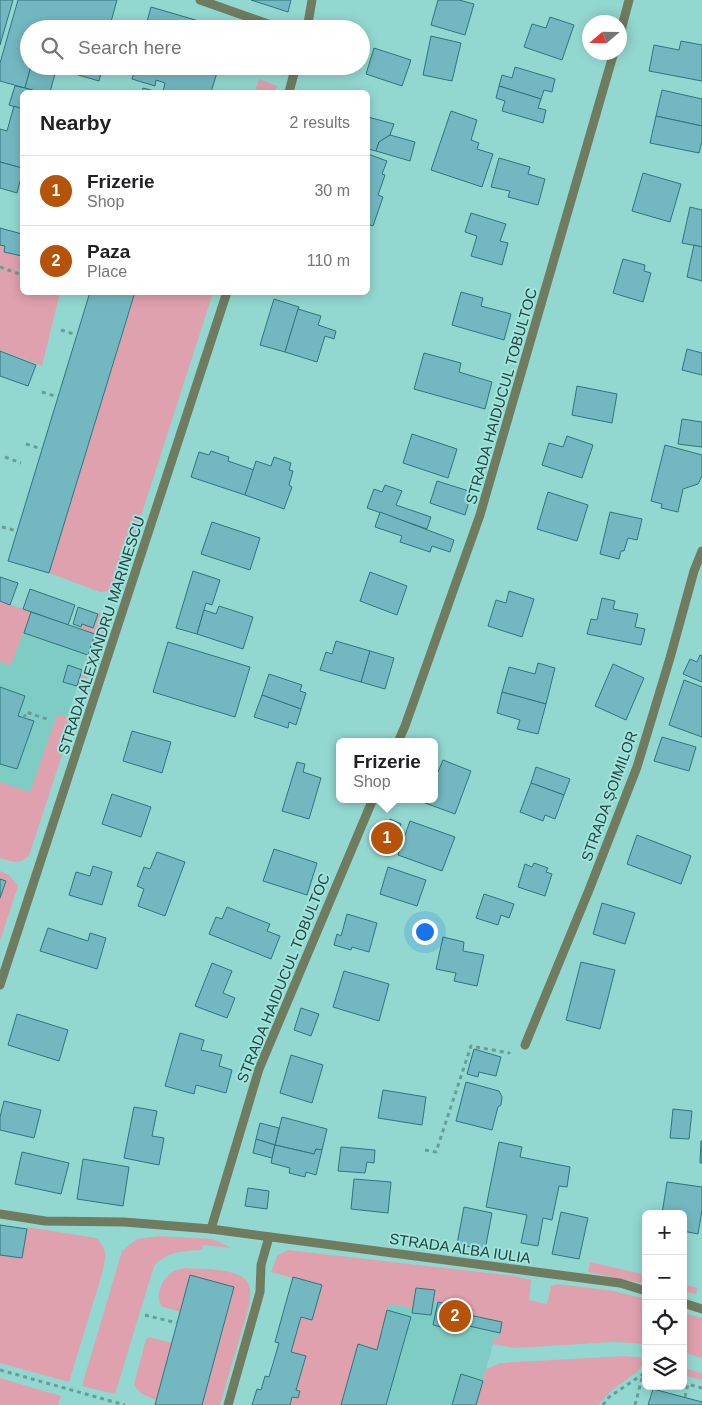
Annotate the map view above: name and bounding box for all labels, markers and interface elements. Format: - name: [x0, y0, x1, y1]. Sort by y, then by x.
- north arrow: [582, 15, 627, 60]
- search box: [20, 20, 370, 75]
- icon: search: [38, 34, 66, 62]
- text: Search here: [78, 37, 182, 58]
- text: Nearby: [40, 111, 111, 134]
- text: 2 results: [290, 114, 350, 131]
- text: Frizerie: [87, 171, 155, 192]
- text: 1: [52, 182, 60, 199]
- text: 30 m: [314, 182, 350, 199]
- text: Shop: [87, 193, 124, 210]
- text: Paza: [87, 241, 130, 262]
- text: 2: [52, 252, 60, 269]
- text: 110 m: [307, 252, 350, 269]
- text: Place: [87, 263, 127, 280]
- street label: STRADA HAIDUCUL TOBULTOC: [462, 286, 540, 506]
- street label: STRADA ALEXANDRU MARINESCU: [54, 514, 148, 756]
- street label: STRADA ȘOIMILOR: [577, 728, 641, 864]
- popup: [336, 738, 438, 803]
- text: Frizerie: [353, 751, 421, 772]
- text: Shop: [353, 773, 391, 790]
- pin: 1: [371, 819, 403, 857]
- street label: STRADA HAIDUCUL TOBULTOC: [233, 871, 333, 1085]
- your location: [412, 919, 438, 945]
- map controls: [642, 1210, 687, 1390]
- button: +: [642, 1210, 687, 1255]
- street label: STRADA ALBA IULIA: [388, 1230, 532, 1266]
- button: −: [642, 1255, 687, 1300]
- pin: 2: [439, 1297, 471, 1335]
- button: locate: [642, 1300, 687, 1345]
- button: layers: [642, 1345, 687, 1390]

